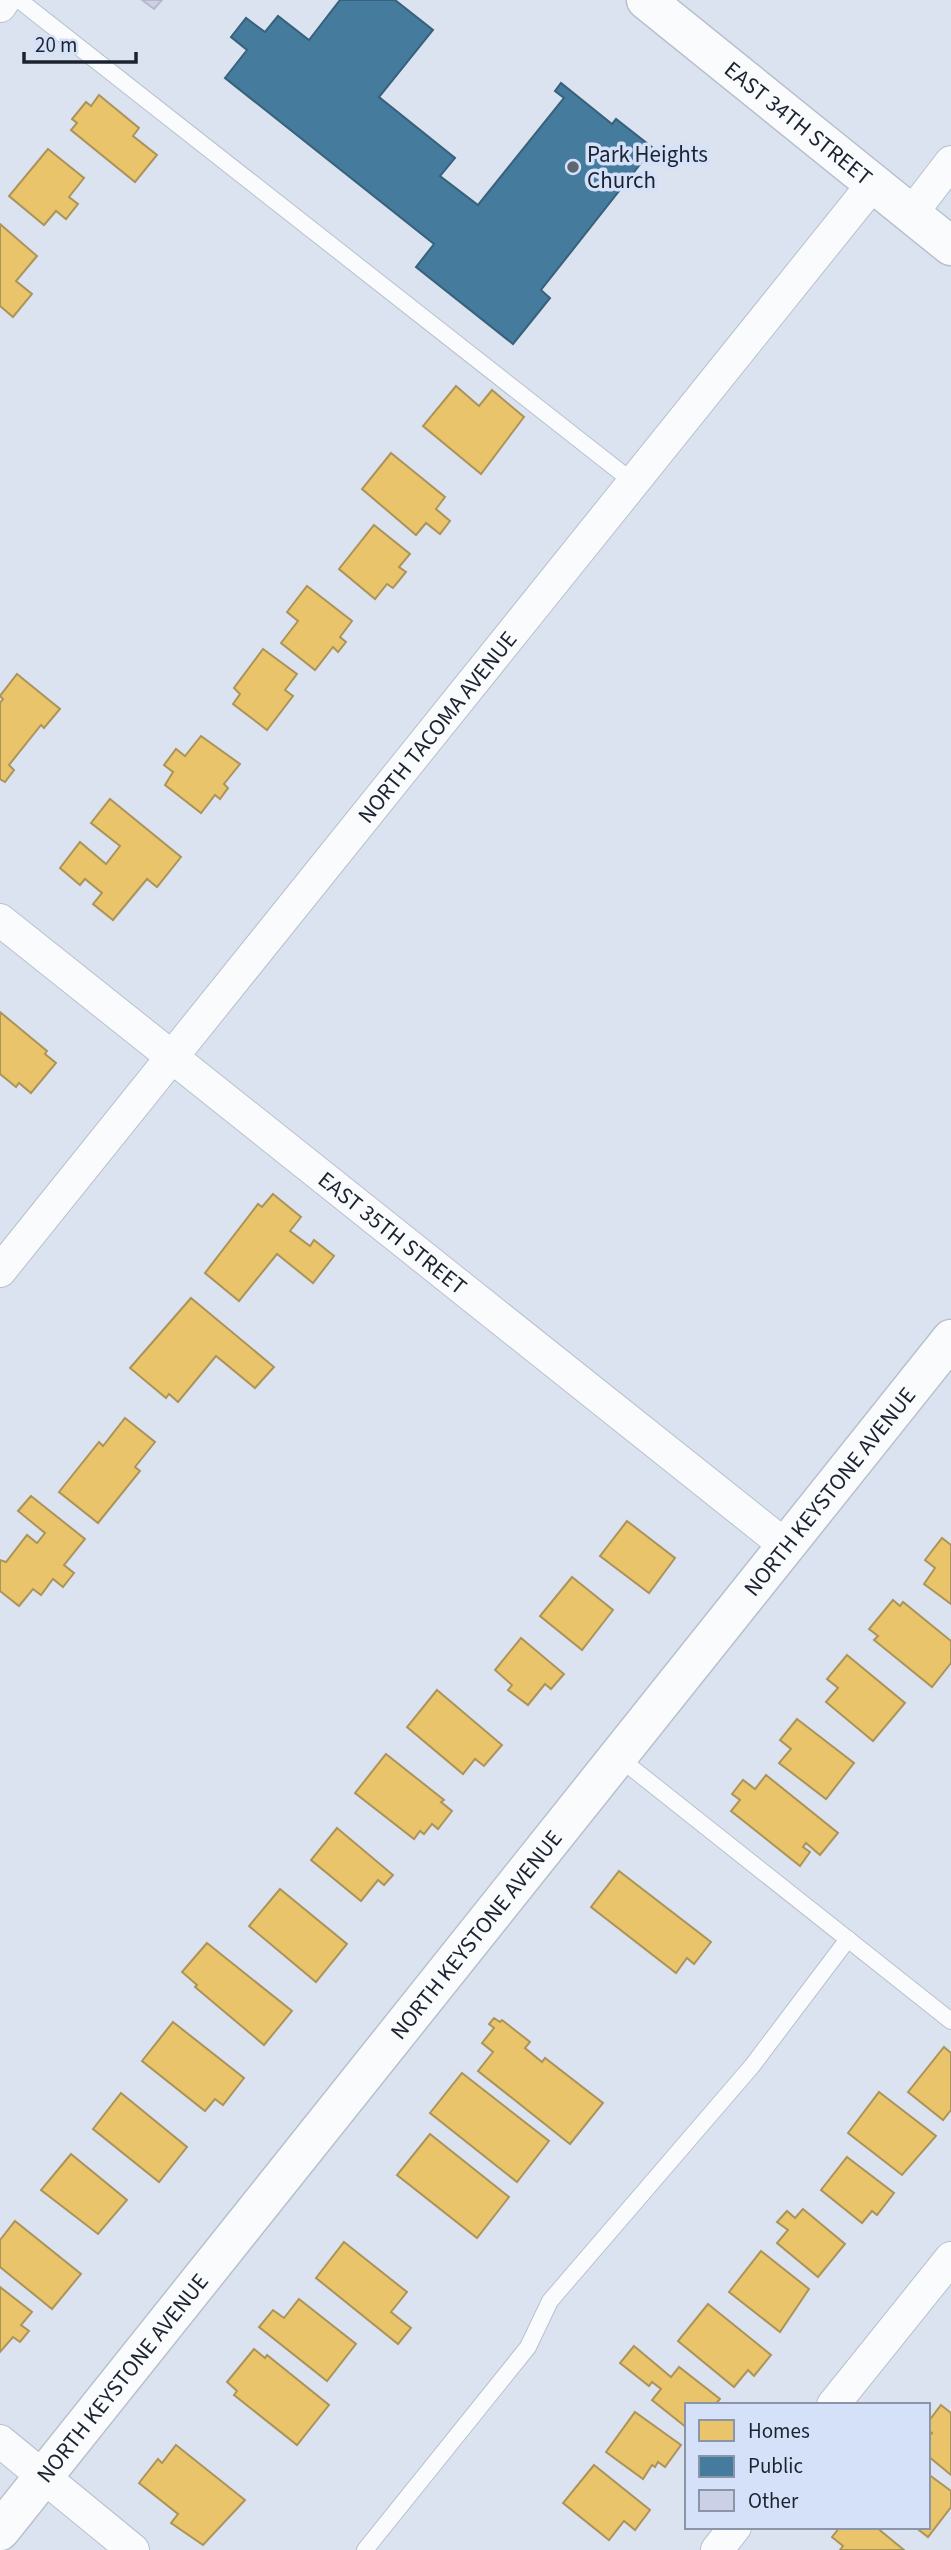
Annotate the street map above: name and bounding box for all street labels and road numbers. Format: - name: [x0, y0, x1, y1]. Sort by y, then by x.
- street label: EAST 34TH STREET: [717, 53, 880, 193]
- street label: NORTH TACOMA AVENUE: [350, 624, 525, 830]
- street label: EAST 35TH STREET: [311, 1163, 474, 1302]
- street label: NORTH KEYSTONE AVENUE: [736, 1380, 923, 1603]
- street label: NORTH KEYSTONE AVENUE: [382, 1823, 570, 2046]
- street label: NORTH KEYSTONE AVENUE: [28, 2266, 216, 2489]

